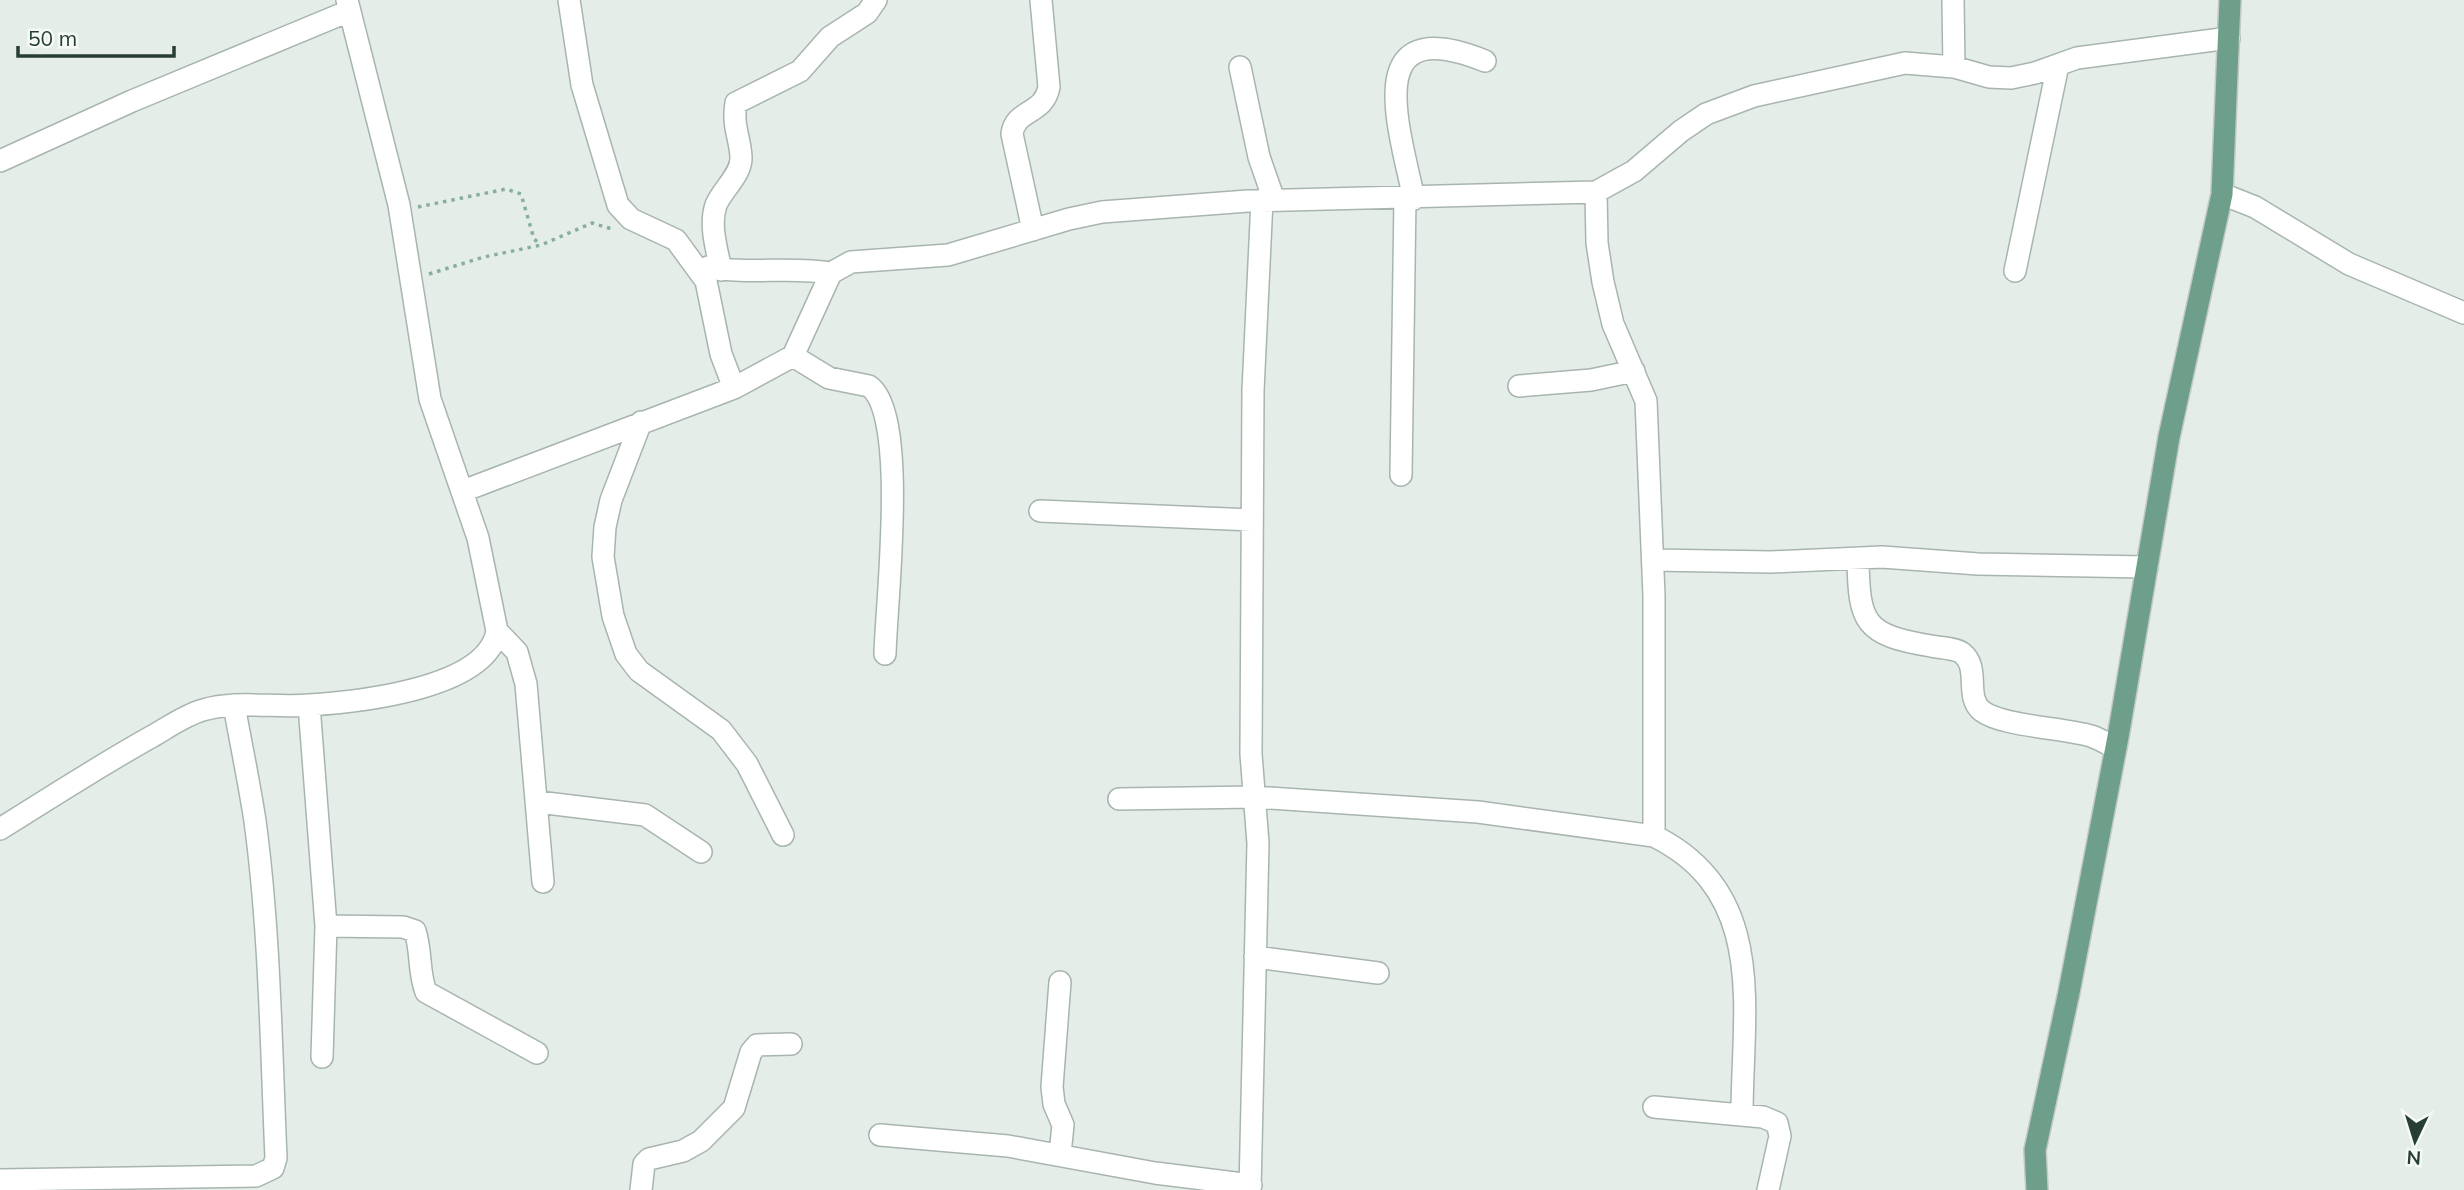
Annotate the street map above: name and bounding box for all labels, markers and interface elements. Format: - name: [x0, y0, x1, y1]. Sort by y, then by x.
- scale bar: [18, 14, 173, 58]
- text: 50 m: [28, 25, 77, 51]
- north arrow: [2380, 1106, 2450, 1176]
- text: N: [2406, 1145, 2422, 1170]

